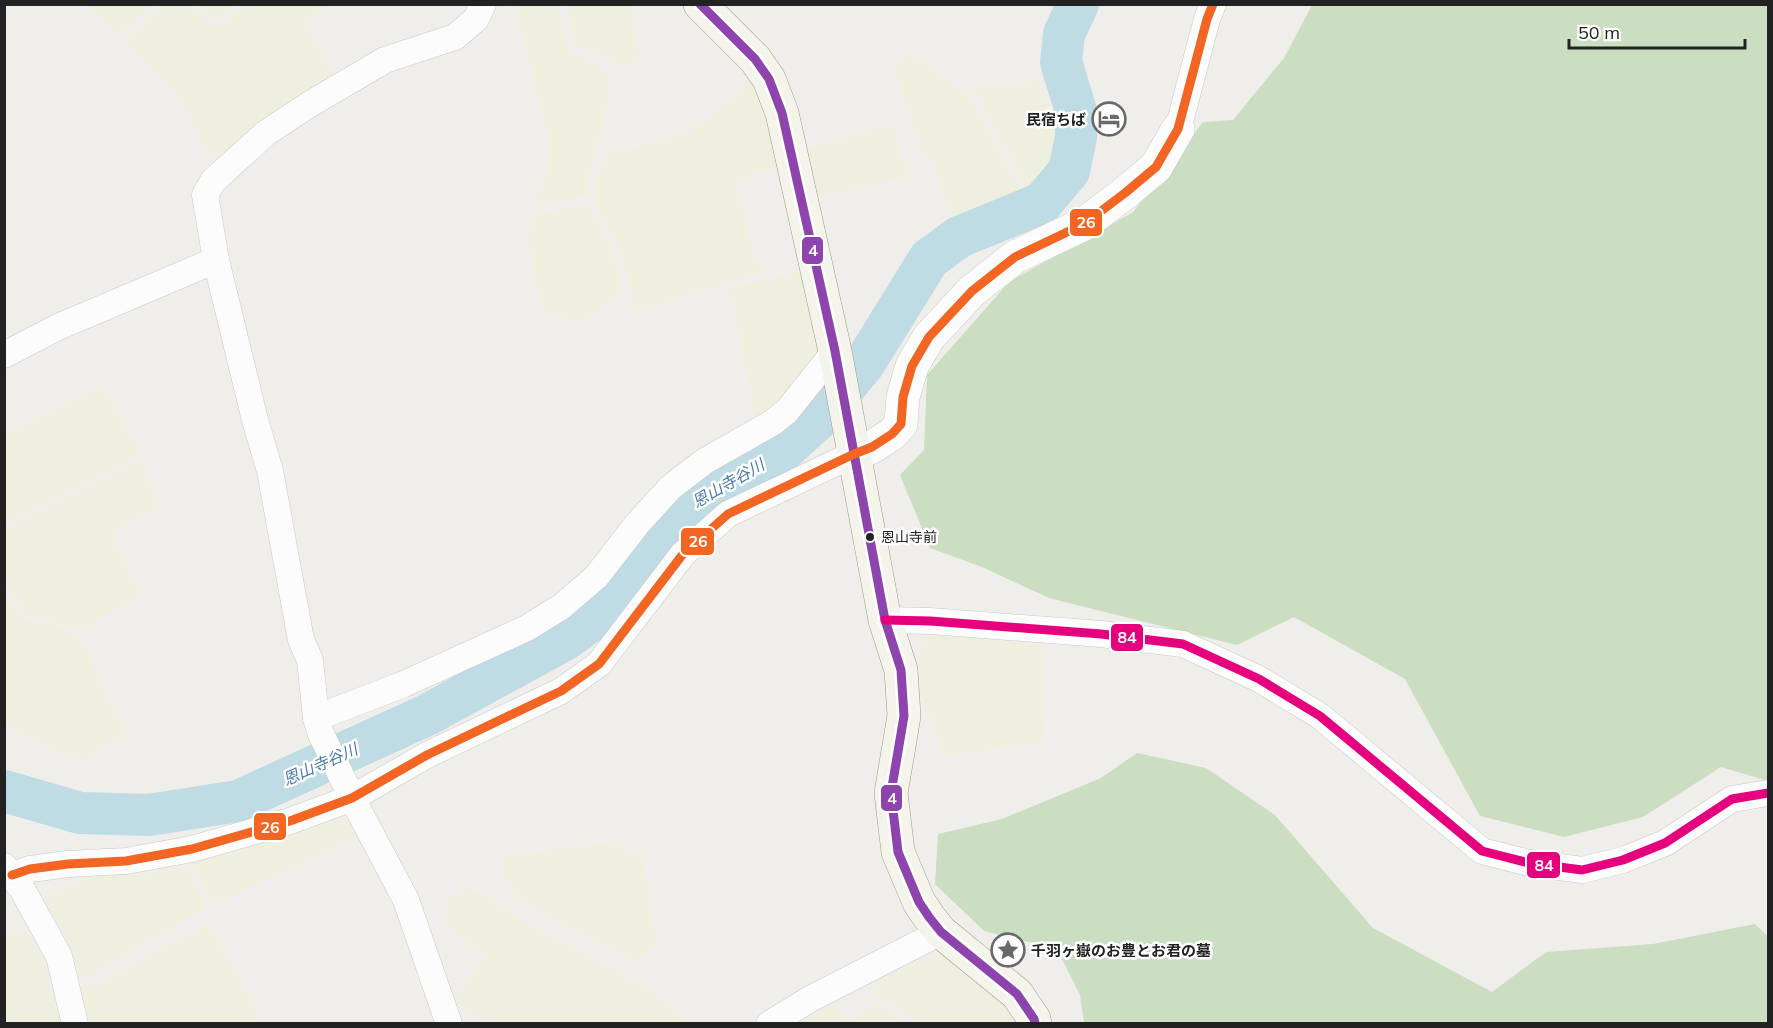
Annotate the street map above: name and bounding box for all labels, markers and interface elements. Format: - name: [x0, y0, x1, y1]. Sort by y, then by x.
- scale bar: [1569, 12, 1744, 50]
- text: 50 m: [1578, 21, 1620, 44]
- hotel icon: 民宿ちば: [1091, 101, 1127, 137]
- place label: 民宿ちば: [1026, 110, 1086, 129]
- line badge: 26: [1069, 208, 1103, 237]
- text: 26: [1076, 212, 1096, 232]
- line badge: 4: [801, 236, 824, 265]
- text: 4: [808, 240, 818, 260]
- water label: 恩山寺谷川: [688, 453, 769, 512]
- line badge: 26: [680, 527, 715, 556]
- place label: 恩山寺前: [881, 528, 937, 546]
- text: 26: [688, 531, 708, 551]
- marker: 恩山寺前: [864, 531, 876, 543]
- line badge: 84: [1110, 623, 1144, 652]
- text: 84: [1117, 627, 1137, 647]
- water label: 恩山寺谷川: [279, 738, 362, 789]
- line badge: 4: [880, 784, 903, 812]
- text: 4: [887, 788, 897, 808]
- line badge: 26: [253, 812, 287, 841]
- text: 26: [260, 817, 280, 837]
- line badge: 84: [1526, 851, 1561, 879]
- text: 84: [1534, 855, 1554, 875]
- place icon: 千羽ヶ嶽のお豊とお君の墓: [990, 932, 1026, 968]
- place label: 千羽ヶ嶽のお豊とお君の墓: [1031, 941, 1211, 960]

